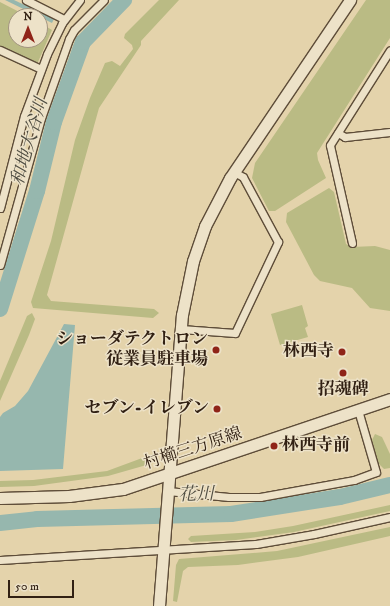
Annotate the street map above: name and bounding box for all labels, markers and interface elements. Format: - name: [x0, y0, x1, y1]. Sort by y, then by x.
- north arrow: [8, 8, 48, 48]
- text: N: [23, 10, 33, 24]
- water label: 和地大谷川: [7, 96, 53, 188]
- place label: ショーダテクトロン 従業員駐車場: [55, 330, 208, 370]
- place label: 林西寺: [283, 342, 334, 362]
- marker: ショーダテクトロン 従業員駐車場: [211, 345, 221, 355]
- marker: 林西寺: [337, 347, 347, 357]
- marker: 招魂碑: [338, 368, 348, 378]
- place label: 招魂碑: [318, 380, 368, 400]
- place label: セブン-イレブン: [83, 399, 209, 419]
- marker: セブン-イレブン: [212, 404, 222, 414]
- street label: 村櫛三方原線: [141, 424, 245, 474]
- place label: 林西寺前: [282, 436, 350, 456]
- marker: 林西寺前: [269, 441, 279, 451]
- water label: 花川: [178, 484, 214, 506]
- scale bar: [10, 572, 76, 598]
- text: 50 m: [15, 579, 39, 594]

